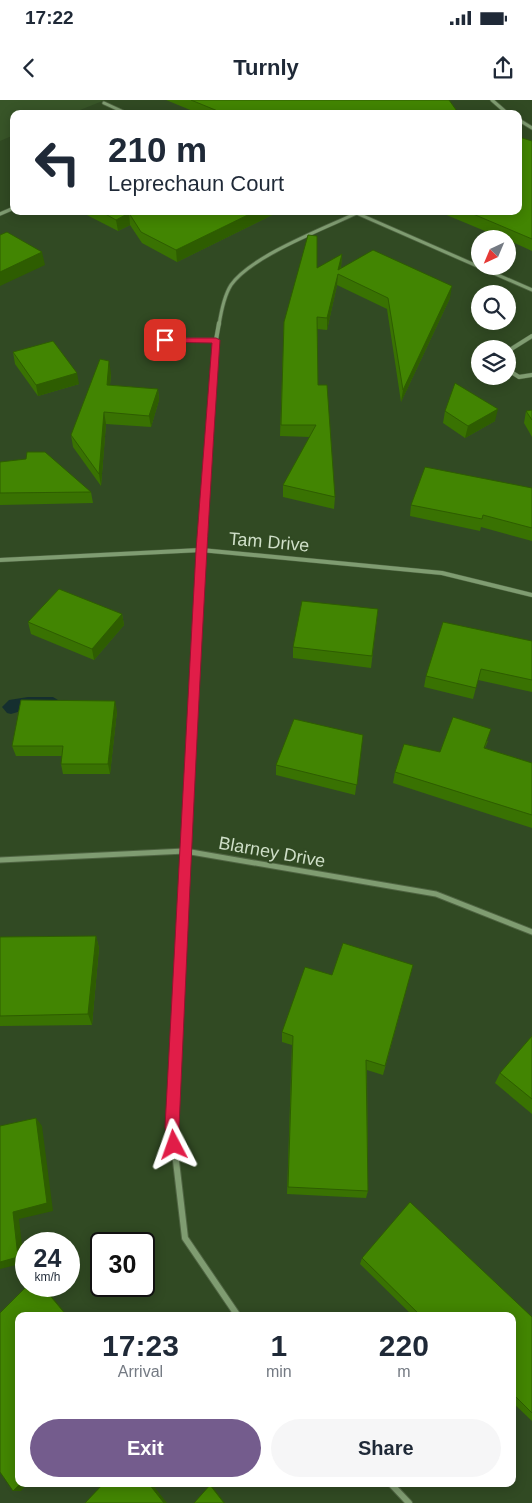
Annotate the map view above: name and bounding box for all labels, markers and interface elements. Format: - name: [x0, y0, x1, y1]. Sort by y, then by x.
- text: 17:22: [25, 7, 74, 28]
- icon: back: [15, 54, 43, 82]
- icon: share: [489, 54, 517, 82]
- text: Turnly: [233, 55, 299, 80]
- icon: left: [25, 130, 90, 195]
- text: 210 m: [108, 130, 207, 169]
- text: Leprechaun Court: [108, 171, 284, 196]
- north arrow: [471, 230, 516, 275]
- map controls: [471, 230, 516, 385]
- button: search: [471, 285, 516, 330]
- pin: [144, 319, 186, 361]
- icon: arrive: [151, 326, 179, 354]
- button: layers: [471, 340, 516, 385]
- street label: Tam Drive: [228, 529, 310, 555]
- street label: Blarney Drive: [217, 833, 327, 871]
- position arrow: [147, 1118, 199, 1170]
- speed limit sign: 30: [90, 1232, 155, 1297]
- text: 24: [34, 1244, 61, 1272]
- text: km/h: [34, 1270, 61, 1284]
- text: 17:23: [102, 1329, 179, 1362]
- text: 1: [270, 1329, 287, 1362]
- text: 220: [379, 1329, 429, 1362]
- text: Arrival: [118, 1363, 163, 1380]
- text: min: [266, 1363, 292, 1380]
- text: m: [397, 1363, 410, 1380]
- button: Exit: [30, 1419, 261, 1477]
- button: Share: [271, 1419, 501, 1477]

